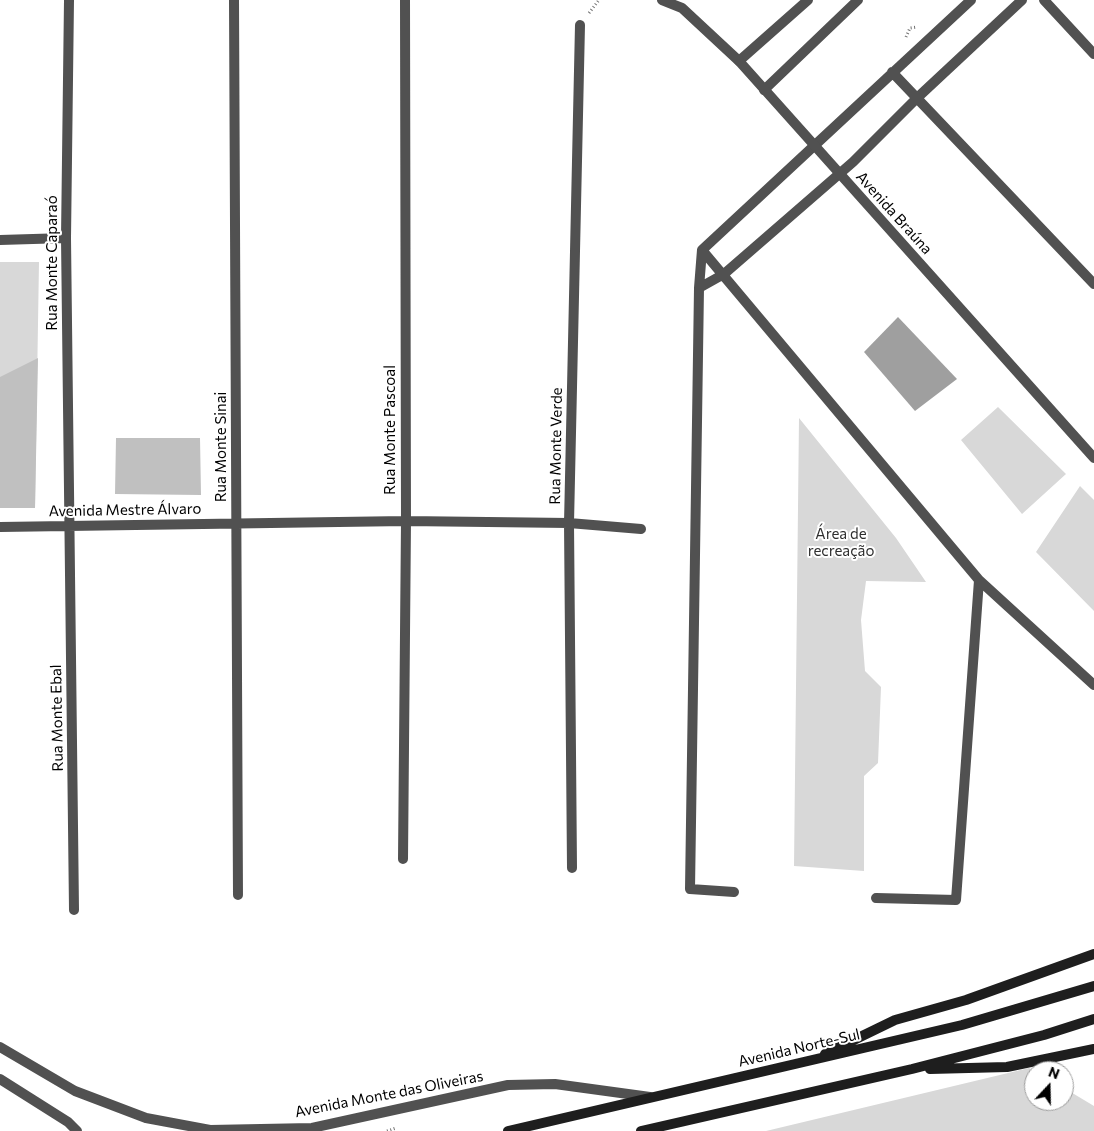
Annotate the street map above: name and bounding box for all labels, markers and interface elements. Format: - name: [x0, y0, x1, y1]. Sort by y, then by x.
- street label: Avenida Braúna: [852, 168, 936, 258]
- street label: Rua Monte Caparaó: [43, 195, 61, 331]
- street label: Rua Monte Pascoal: [381, 365, 399, 495]
- street label: Rua Monte Verde: [546, 387, 566, 505]
- street label: Rua Monte Sinai: [212, 392, 230, 502]
- street label: Avenida Mestre Álvaro: [48, 500, 202, 520]
- park label: Área de recreação: [808, 525, 874, 560]
- street label: Rua Monte Ebal: [47, 664, 67, 772]
- street label: Avenida Norte-Sul: [736, 1025, 862, 1071]
- north arrow: [1024, 1061, 1074, 1111]
- text: N: [1046, 1063, 1062, 1082]
- street label: Avenida Monte das Oliveiras: [293, 1067, 485, 1121]

